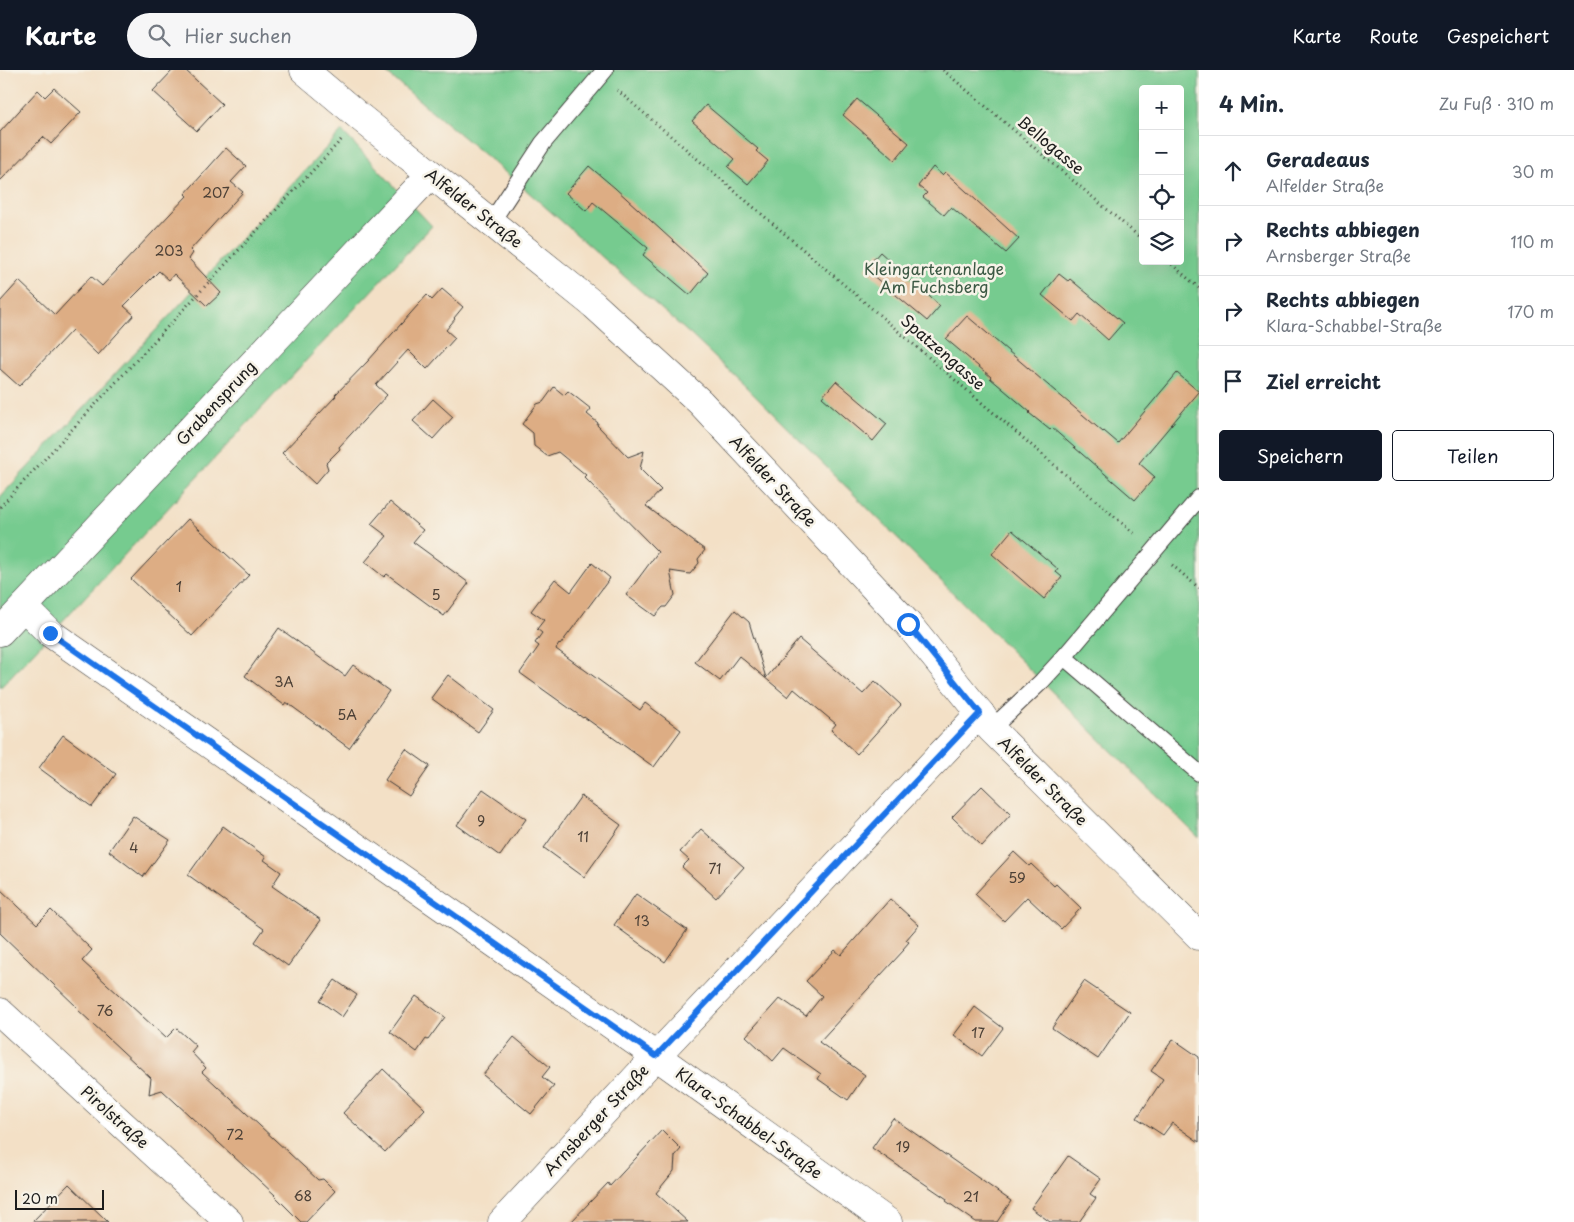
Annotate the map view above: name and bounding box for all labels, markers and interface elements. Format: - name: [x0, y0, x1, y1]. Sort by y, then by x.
- search box: [127, 13, 477, 58]
- text: Karte: [25, 17, 97, 53]
- icon: search: [145, 21, 173, 49]
- text: Hier suchen: [185, 21, 292, 49]
- text: Karte: [1293, 22, 1341, 49]
- text: Route: [1369, 22, 1419, 49]
- text: Gespeichert: [1447, 22, 1549, 49]
- map controls: [1139, 85, 1184, 265]
- button: +: [1139, 85, 1184, 130]
- text: 4 Min.: [1219, 87, 1284, 119]
- text: Zu Fuß · 310 m: [1439, 91, 1554, 115]
- street label: Bellogasse: [1013, 109, 1090, 179]
- button: −: [1139, 130, 1184, 175]
- text: Geradeaus: [1266, 145, 1370, 173]
- icon: ahead: [1219, 157, 1247, 185]
- text: 30 m: [1512, 159, 1554, 183]
- street label: Alfelder Straße: [421, 161, 528, 253]
- text: Alfelder Straße: [1266, 173, 1384, 197]
- button: locate: [1139, 175, 1184, 220]
- house number: 207: [202, 182, 230, 203]
- text: Rechts abbiegen: [1266, 215, 1420, 243]
- button: layers: [1139, 220, 1184, 265]
- icon: right: [1219, 227, 1247, 255]
- text: 110 m: [1511, 229, 1554, 253]
- house number: 203: [155, 240, 183, 261]
- text: Arnsberger Straße: [1266, 243, 1411, 267]
- park label: Kleingartenanlage Am Fuchsberg: [864, 256, 1004, 298]
- text: Rechts abbiegen: [1266, 285, 1420, 313]
- icon: right: [1219, 297, 1247, 325]
- text: 170 m: [1508, 299, 1554, 323]
- street label: Spatzengasse: [896, 308, 991, 395]
- text: Klara-Schabbel-Straße: [1266, 313, 1442, 337]
- street label: Grabensprung: [169, 354, 261, 450]
- icon: arrive: [1219, 367, 1247, 395]
- text: Ziel erreicht: [1266, 367, 1381, 395]
- street label: Alfelder Straße: [725, 429, 823, 532]
- button: Speichern: [1219, 430, 1382, 481]
- button: Teilen: [1392, 430, 1554, 481]
- house number: 1: [176, 576, 182, 597]
- house number: 5: [431, 584, 441, 605]
- route start: [897, 613, 920, 636]
- route end: [39, 622, 62, 645]
- house number: 3A: [274, 671, 294, 692]
- house number: 5A: [337, 704, 357, 725]
- street label: Alfelder Straße: [994, 730, 1094, 830]
- house number: 9: [477, 810, 485, 831]
- house number: 11: [577, 826, 589, 847]
- house number: 4: [129, 837, 139, 858]
- house number: 71: [708, 858, 722, 879]
- house number: 59: [1008, 867, 1026, 888]
- house number: 13: [634, 910, 650, 931]
- house number: 76: [97, 1000, 114, 1021]
- house number: 17: [971, 1022, 985, 1043]
- street label: Arnsberger Straße: [537, 1058, 653, 1180]
- street label: Klara-Schabbel-Straße: [671, 1061, 828, 1184]
- street label: Pirolstraße: [76, 1079, 155, 1153]
- house number: 72: [226, 1124, 244, 1145]
- house number: 19: [896, 1136, 910, 1157]
- house number: 68: [294, 1185, 312, 1206]
- house number: 21: [963, 1186, 979, 1207]
- scale bar: [15, 1187, 104, 1210]
- text: 20 m: [22, 1188, 58, 1209]

